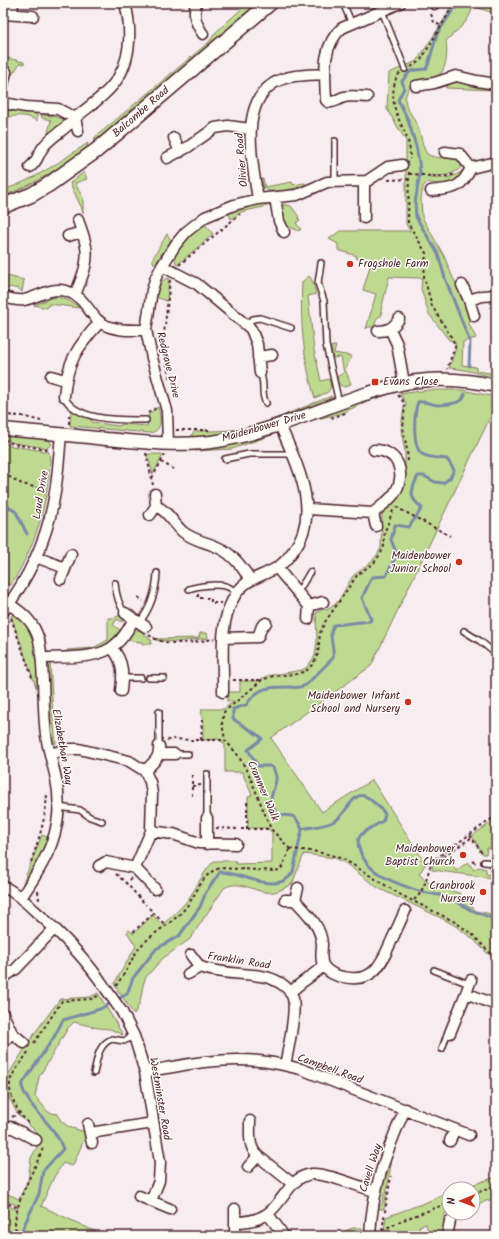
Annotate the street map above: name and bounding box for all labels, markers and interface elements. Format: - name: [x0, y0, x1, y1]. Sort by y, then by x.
- street label: Balcombe Road: [108, 82, 174, 142]
- street label: Olivier Road: [231, 132, 253, 188]
- place label: Frogshole Farm: [358, 255, 429, 273]
- marker: Frogshole Farm: [345, 259, 355, 269]
- street label: Redgrave Drive: [151, 330, 185, 400]
- place label: Evans Close: [383, 373, 438, 391]
- marker: Evans Close: [370, 377, 380, 387]
- street label: Maidenbower Drive: [220, 406, 308, 448]
- street label: Laud Drive: [28, 469, 54, 521]
- place label: Maidenbower Junior School: [390, 547, 452, 578]
- marker: Maidenbower Junior School: [454, 557, 464, 567]
- place label: Maidenbower Infant School and Nursery: [307, 687, 401, 718]
- marker: Maidenbower Infant School and Nursery: [403, 697, 413, 707]
- street label: Elizabethan Way: [46, 708, 78, 787]
- street label: Cranmer Walk: [242, 758, 284, 825]
- place label: Maidenbower Baptist Church: [385, 840, 456, 871]
- marker: Maidenbower Baptist Church: [458, 850, 468, 860]
- place label: Cranbrook Nursery: [429, 877, 476, 908]
- marker: Cranbrook Nursery: [478, 887, 488, 897]
- street label: Franklin Road: [206, 947, 272, 975]
- street label: Campbell Road: [295, 1049, 366, 1089]
- street label: Westminster Road: [144, 1056, 176, 1142]
- street label: Cavell Way: [355, 1141, 388, 1195]
- north arrow: [441, 1181, 481, 1221]
- text: N: [443, 1197, 461, 1205]

